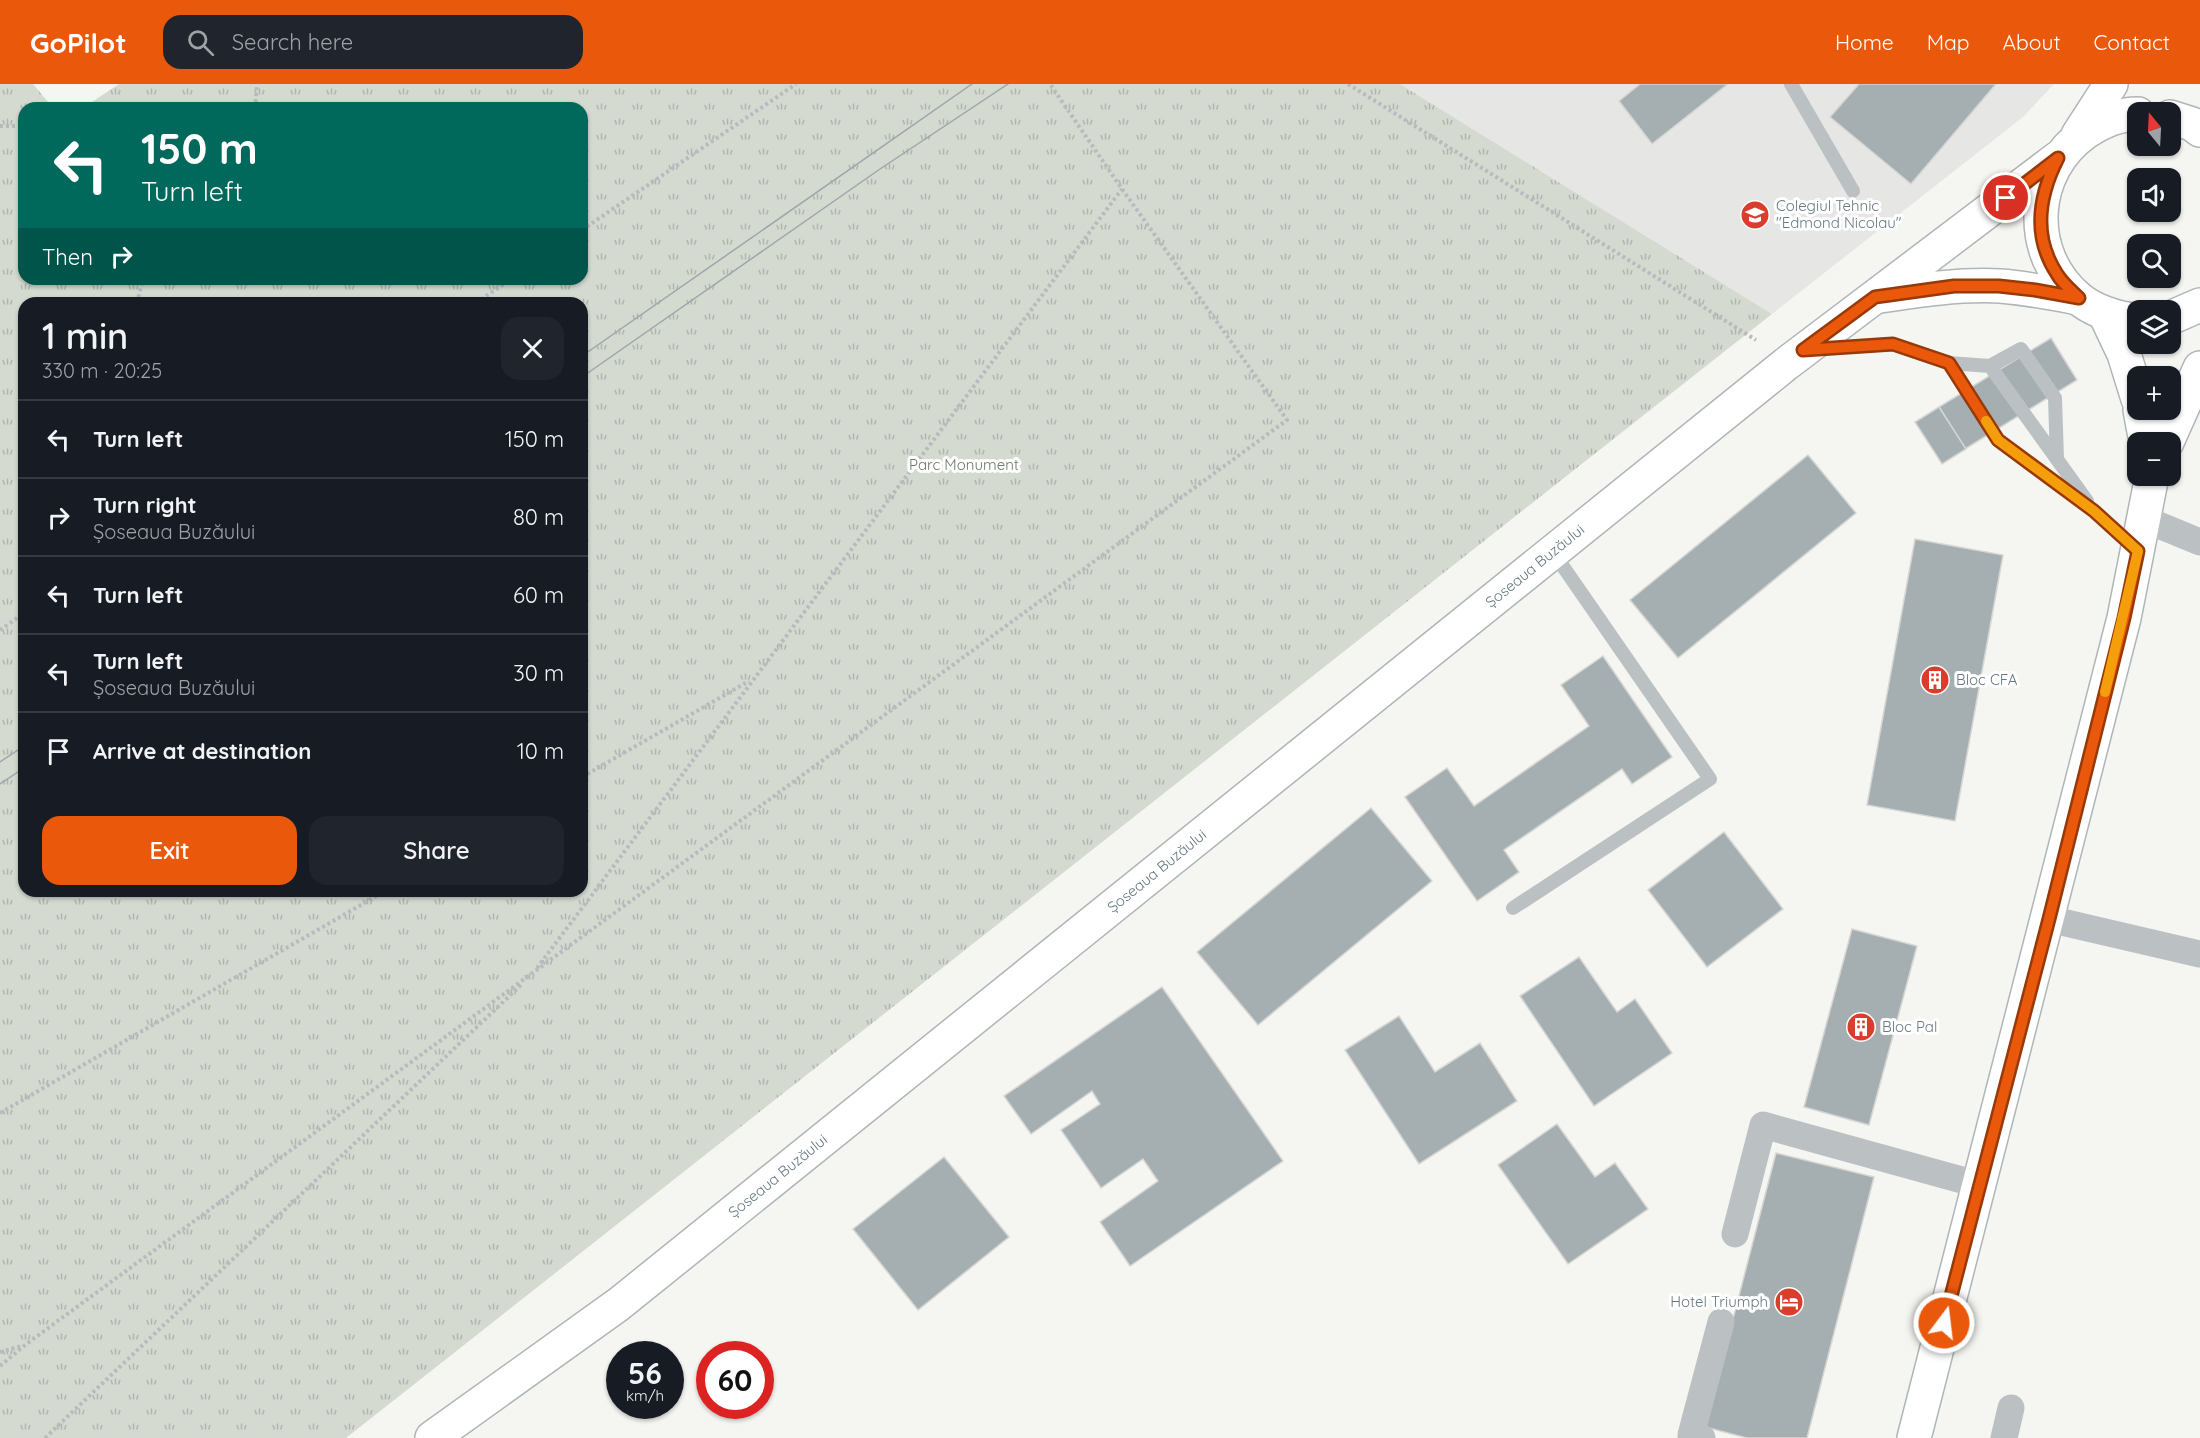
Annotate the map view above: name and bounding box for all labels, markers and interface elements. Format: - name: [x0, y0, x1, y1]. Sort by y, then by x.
- search box: [163, 15, 583, 69]
- text: GoPilot: [30, 25, 127, 60]
- icon: search: [184, 26, 217, 59]
- text: Search here: [232, 28, 353, 56]
- text: Home: [1835, 29, 1894, 55]
- text: Map: [1927, 29, 1970, 55]
- text: About: [2003, 29, 2061, 55]
- text: Contact: [2094, 29, 2170, 55]
- north arrow: [2127, 102, 2181, 156]
- map controls: [2127, 102, 2181, 486]
- text: 150 m: [141, 122, 258, 175]
- icon: left: [42, 126, 120, 204]
- button: sound: [2127, 168, 2181, 222]
- pin: [1980, 172, 2031, 223]
- text: Turn left: [141, 174, 243, 208]
- icon: arrive: [1989, 181, 2022, 214]
- place label: Colegiul Tehnic "Edmond Nicolau": [1776, 196, 1902, 232]
- school or university icon: Colegiul Tehnic "Edmond Nicolau": [1739, 199, 1771, 231]
- button: search: [2127, 234, 2181, 288]
- icon: right: [105, 240, 138, 273]
- text: Then: [42, 243, 93, 271]
- button: layers: [2127, 300, 2181, 354]
- text: 1 min: [42, 313, 128, 358]
- button: close: [501, 317, 564, 380]
- text: 330 m · 20:25: [42, 358, 162, 383]
- button: +: [2127, 366, 2181, 420]
- icon: left: [42, 423, 75, 456]
- text: Turn left: [93, 425, 183, 453]
- text: 150 m: [505, 425, 564, 453]
- button: −: [2127, 432, 2181, 486]
- park label: Parc Monument: [909, 455, 1019, 474]
- text: Turn right: [93, 491, 197, 519]
- icon: right: [42, 501, 75, 534]
- text: 80 m: [513, 503, 564, 531]
- text: Șoseaua Buzăului: [93, 519, 255, 544]
- street label: Șoseaua Buzăului: [1481, 520, 1588, 611]
- icon: left: [42, 579, 75, 612]
- text: Turn left: [93, 581, 183, 609]
- text: 60 m: [513, 581, 564, 609]
- text: Turn left: [93, 647, 183, 675]
- icon: left: [42, 657, 75, 690]
- text: 30 m: [513, 659, 564, 687]
- building icon: Bloc CFA: [1919, 664, 1951, 696]
- place label: Bloc CFA: [1956, 670, 2018, 689]
- text: Șoseaua Buzăului: [93, 675, 255, 700]
- icon: arrive: [42, 735, 75, 768]
- text: Arrive at destination: [93, 737, 311, 765]
- text: 10 m: [517, 737, 564, 765]
- button: Exit: [42, 816, 297, 885]
- button: Share: [309, 816, 564, 885]
- street label: Șoseaua Buzăului: [1103, 825, 1210, 916]
- building icon: Bloc Pal: [1845, 1011, 1877, 1043]
- place label: Bloc Pal: [1882, 1017, 1937, 1036]
- street label: Șoseaua Buzăului: [724, 1130, 831, 1221]
- hotel icon: Hotel Triumph: [1773, 1286, 1805, 1318]
- position arrow: [1912, 1291, 1976, 1355]
- place label: Hotel Triumph: [1670, 1292, 1768, 1311]
- speed limit sign: 60: [696, 1341, 774, 1419]
- text: 56: [628, 1354, 662, 1392]
- text: km/h: [626, 1386, 664, 1405]

